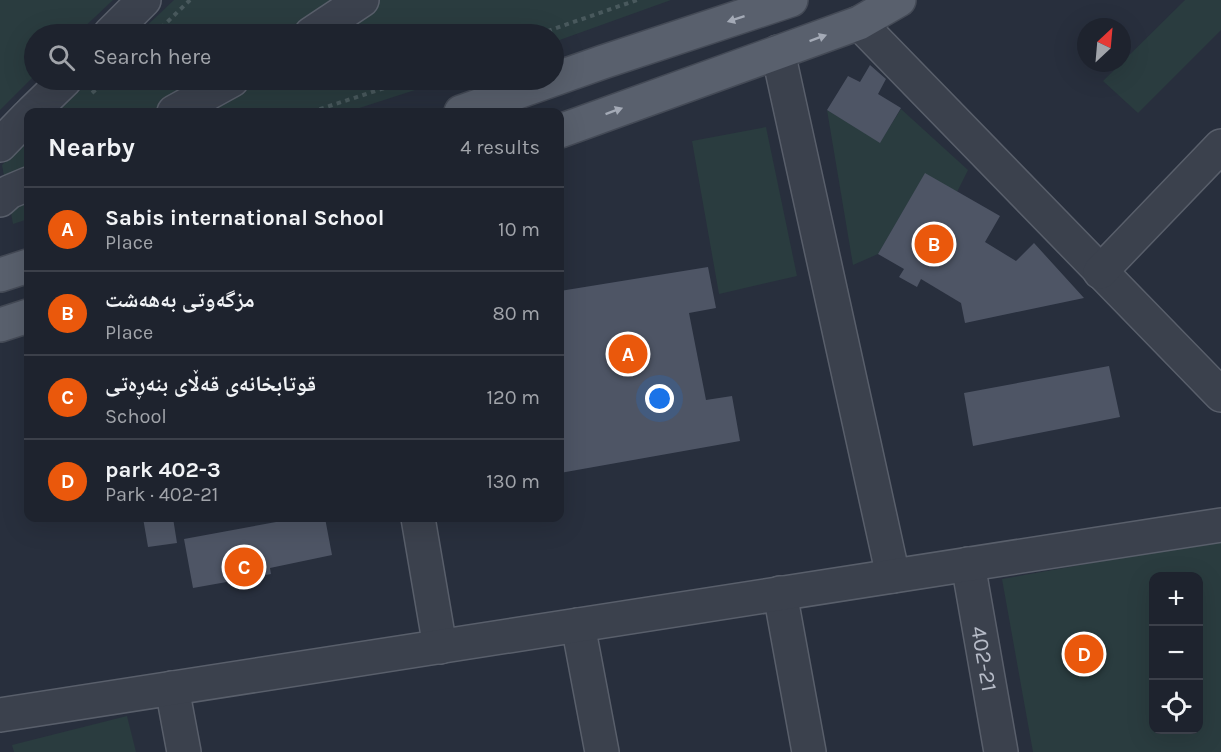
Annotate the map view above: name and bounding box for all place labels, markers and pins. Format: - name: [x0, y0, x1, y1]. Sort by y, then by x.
- pin: B: [914, 222, 954, 266]
- pin: A: [608, 332, 648, 376]
- pin: C: [224, 544, 264, 590]
- pin: D: [1064, 632, 1104, 676]

